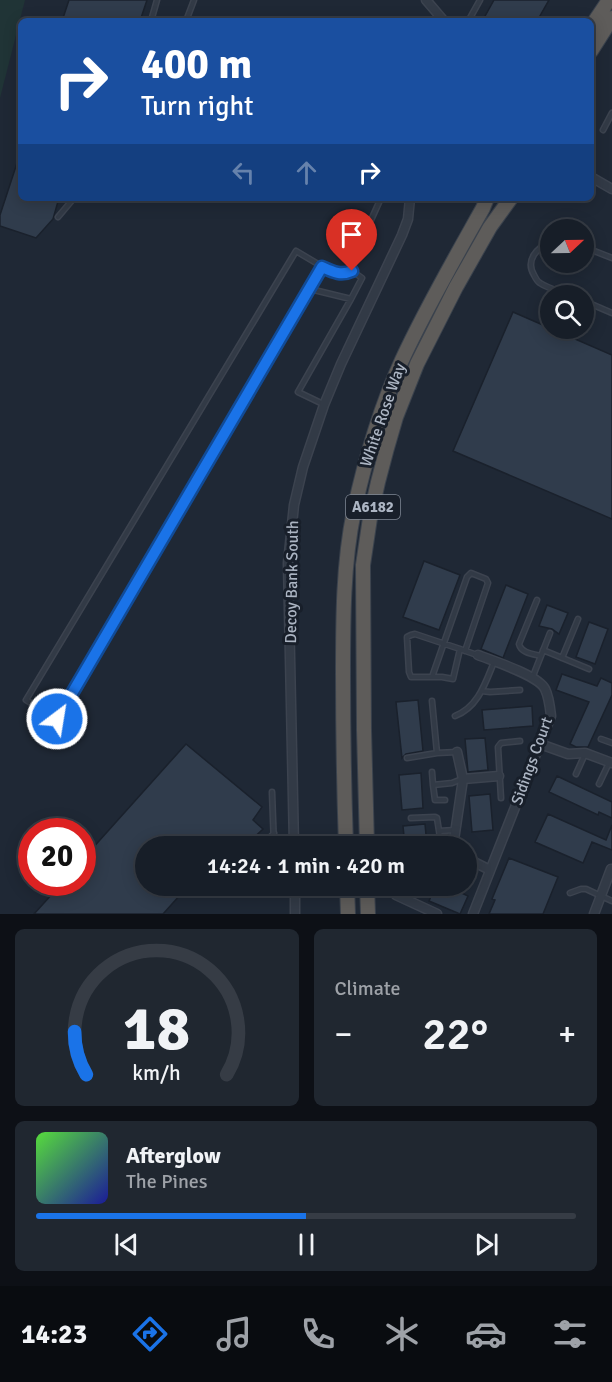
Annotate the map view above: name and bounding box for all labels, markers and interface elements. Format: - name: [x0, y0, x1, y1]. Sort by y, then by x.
- text: 400 m: [141, 39, 252, 90]
- icon: right: [42, 42, 120, 120]
- text: Turn right: [141, 90, 254, 123]
- icon: left: [227, 156, 260, 189]
- icon: ahead: [290, 156, 323, 189]
- icon: right: [353, 156, 386, 189]
- pin: [326, 209, 377, 271]
- icon: arrive: [335, 218, 368, 251]
- north arrow: [540, 219, 594, 273]
- map controls: [540, 219, 594, 339]
- button: search: [540, 285, 594, 339]
- street label: White Rose Way: [356, 360, 410, 469]
- road number: A6182: [346, 495, 400, 519]
- street label: Decoy Bank South: [281, 520, 303, 644]
- position arrow: [25, 687, 89, 751]
- street label: Sidings Court: [507, 714, 557, 808]
- speed limit sign: 20: [18, 818, 96, 896]
- text: 14:24 · 1 min · 420 m: [207, 852, 405, 879]
- text: Climate: [335, 976, 400, 1001]
- text: 18: [123, 990, 190, 1067]
- text: 22°: [422, 1007, 488, 1062]
- text: −: [335, 1014, 352, 1055]
- text: +: [558, 1014, 576, 1055]
- text: km/h: [132, 1060, 181, 1086]
- text: Afterglow: [126, 1142, 221, 1169]
- text: The Pines: [126, 1169, 208, 1194]
- icon: previous: [110, 1228, 143, 1261]
- icon: pause: [290, 1228, 323, 1261]
- icon: next: [470, 1228, 503, 1261]
- icon: directions: [129, 1313, 171, 1355]
- icon: music: [213, 1313, 255, 1355]
- icon: phone: [297, 1313, 339, 1355]
- icon: climate: [381, 1313, 423, 1355]
- icon: car: [465, 1313, 507, 1355]
- icon: filters: [549, 1313, 591, 1355]
- text: 14:23: [21, 1318, 87, 1351]

